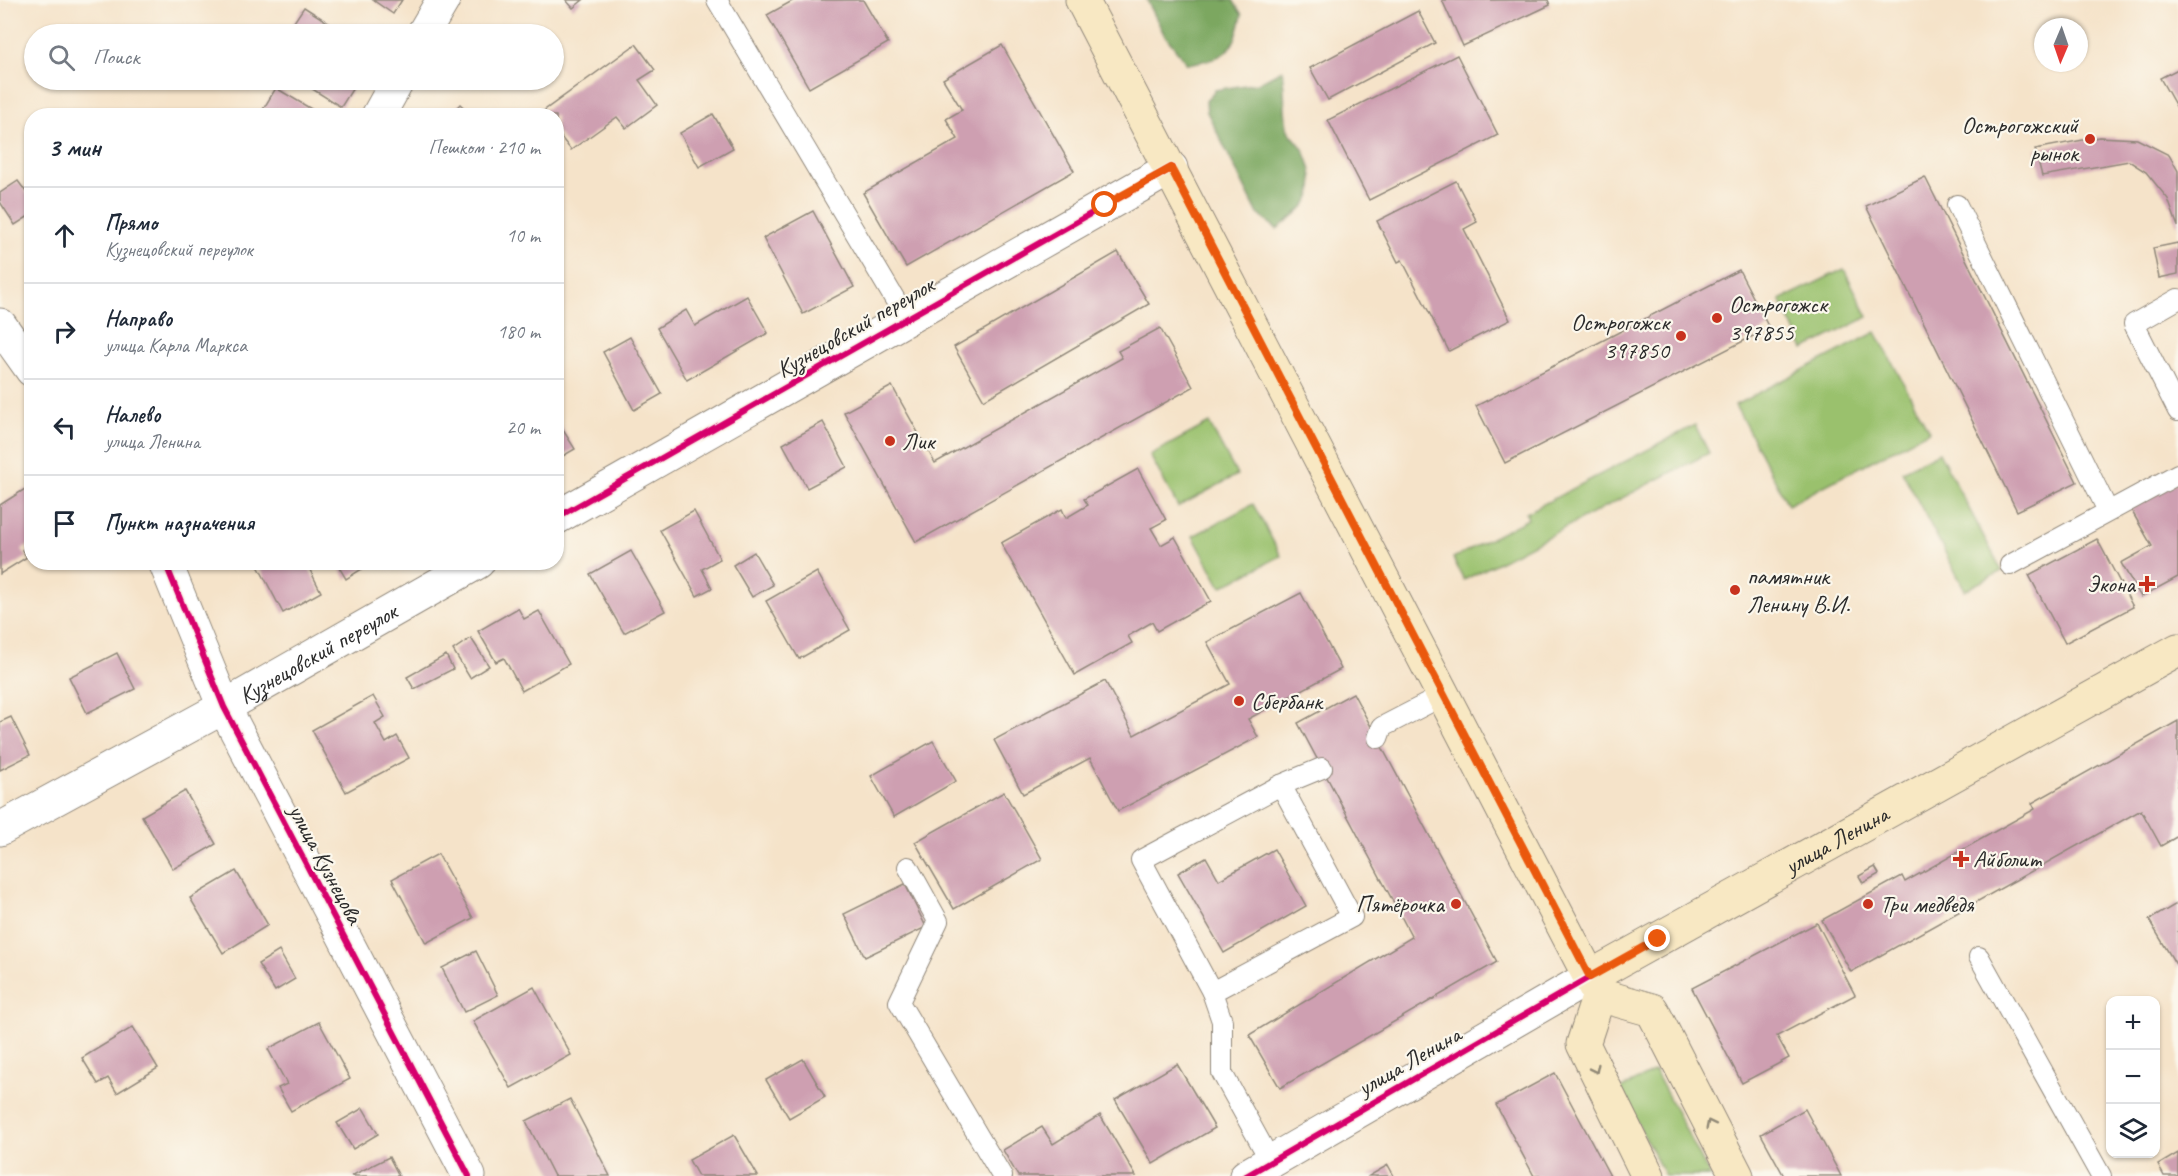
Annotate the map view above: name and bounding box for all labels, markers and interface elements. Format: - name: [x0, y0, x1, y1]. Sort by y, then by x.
- north arrow: [2034, 18, 2088, 72]
- search box: [24, 24, 564, 90]
- icon: search: [45, 41, 78, 74]
- text: Поиск: [93, 43, 139, 71]
- place label: Острогожский рынок: [1962, 110, 2080, 168]
- text: 3 мин: [48, 131, 101, 164]
- marker: Острогожский рынок: [2083, 132, 2097, 146]
- text: Пешком · 210 m: [428, 135, 540, 160]
- route start: [1091, 191, 1117, 217]
- text: Прямо: [105, 209, 157, 237]
- icon: ahead: [48, 219, 81, 252]
- text: 10 m: [506, 223, 540, 248]
- text: Кузнецовский переулок: [105, 237, 253, 262]
- street label: Кузнецовский переулок: [771, 269, 942, 385]
- place label: Острогожск 397855: [1729, 289, 1829, 347]
- text: Направо: [105, 305, 172, 333]
- place label: Острогожск 397850: [1571, 307, 1671, 365]
- marker: Острогожск 397855: [1710, 311, 1724, 325]
- icon: right: [48, 315, 81, 348]
- text: 180 m: [497, 319, 540, 344]
- marker: Острогожск 397850: [1674, 329, 1688, 343]
- text: улица Карла Маркса: [105, 333, 247, 358]
- text: Налево: [105, 401, 161, 429]
- icon: left: [48, 411, 81, 444]
- text: 20 m: [506, 415, 540, 440]
- place label: Лик: [902, 426, 936, 456]
- text: улица Ленина: [105, 429, 200, 454]
- marker: Лик: [883, 434, 897, 448]
- icon: arrive: [48, 507, 81, 540]
- text: Пункт назначения: [105, 509, 254, 537]
- place label: памятник Ленину В.И.: [1747, 561, 1850, 619]
- place label: Экона: [2087, 569, 2136, 599]
- marker: Экона: [2140, 577, 2154, 591]
- marker: памятник Ленину В.И.: [1728, 583, 1742, 597]
- street label: Кузнецовский переулок: [233, 595, 404, 710]
- place label: Сбербанк: [1251, 686, 1324, 716]
- marker: Сбербанк: [1232, 694, 1246, 708]
- street label: улица Кузнецова: [281, 797, 371, 930]
- street label: улица Ленина: [1778, 798, 1895, 882]
- place label: Айболит: [1973, 844, 2042, 874]
- marker: Айболит: [1954, 852, 1968, 866]
- place label: Пятёрочка: [1356, 889, 1445, 919]
- place label: Три медведя: [1880, 889, 1975, 919]
- marker: Пятёрочка: [1449, 897, 1463, 911]
- marker: Три медведя: [1861, 897, 1875, 911]
- route end: [1644, 925, 1670, 951]
- map controls: [2106, 996, 2160, 1158]
- button: +: [2106, 996, 2160, 1050]
- street label: улица Ленина: [1350, 1018, 1468, 1104]
- button: −: [2106, 1050, 2160, 1104]
- one-way arrow: [1588, 1063, 1600, 1074]
- button: layers: [2106, 1104, 2160, 1158]
- one-way arrow: [1706, 1120, 1717, 1130]

